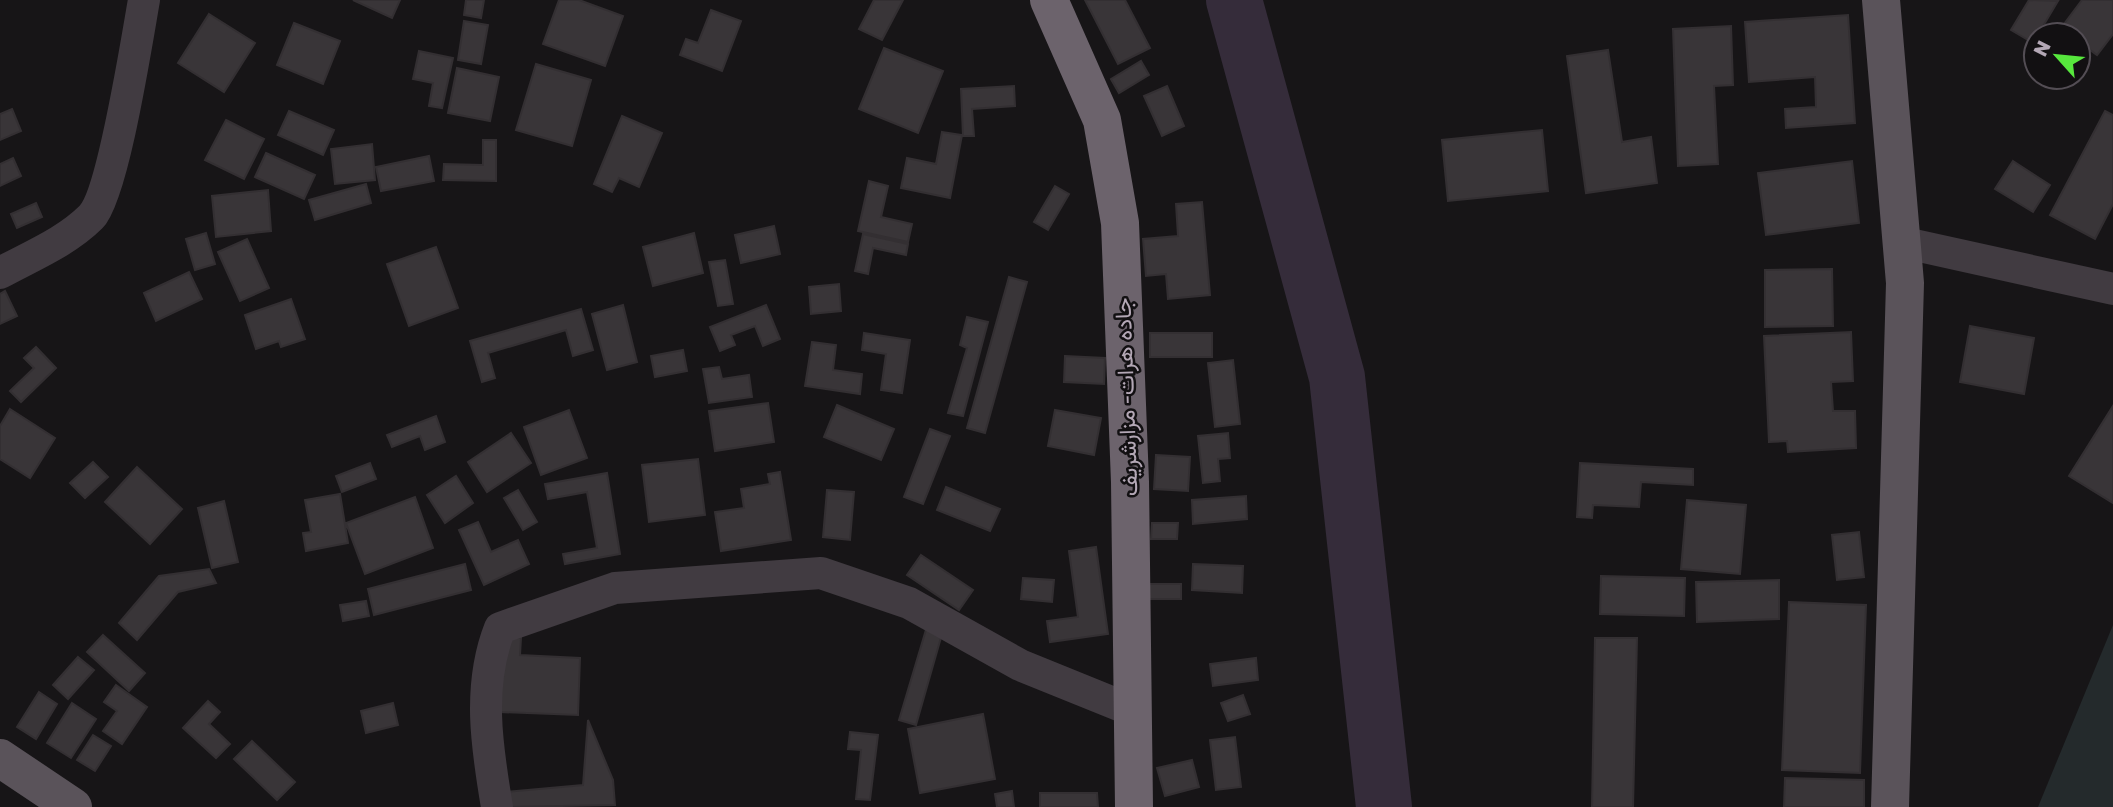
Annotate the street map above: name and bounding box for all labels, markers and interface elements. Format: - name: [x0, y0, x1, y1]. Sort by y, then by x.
- north arrow: [2022, 21, 2092, 91]
- text: N: [2028, 36, 2055, 60]
- street label: جاده هرات- مزارشریف: [1108, 297, 1144, 497]

